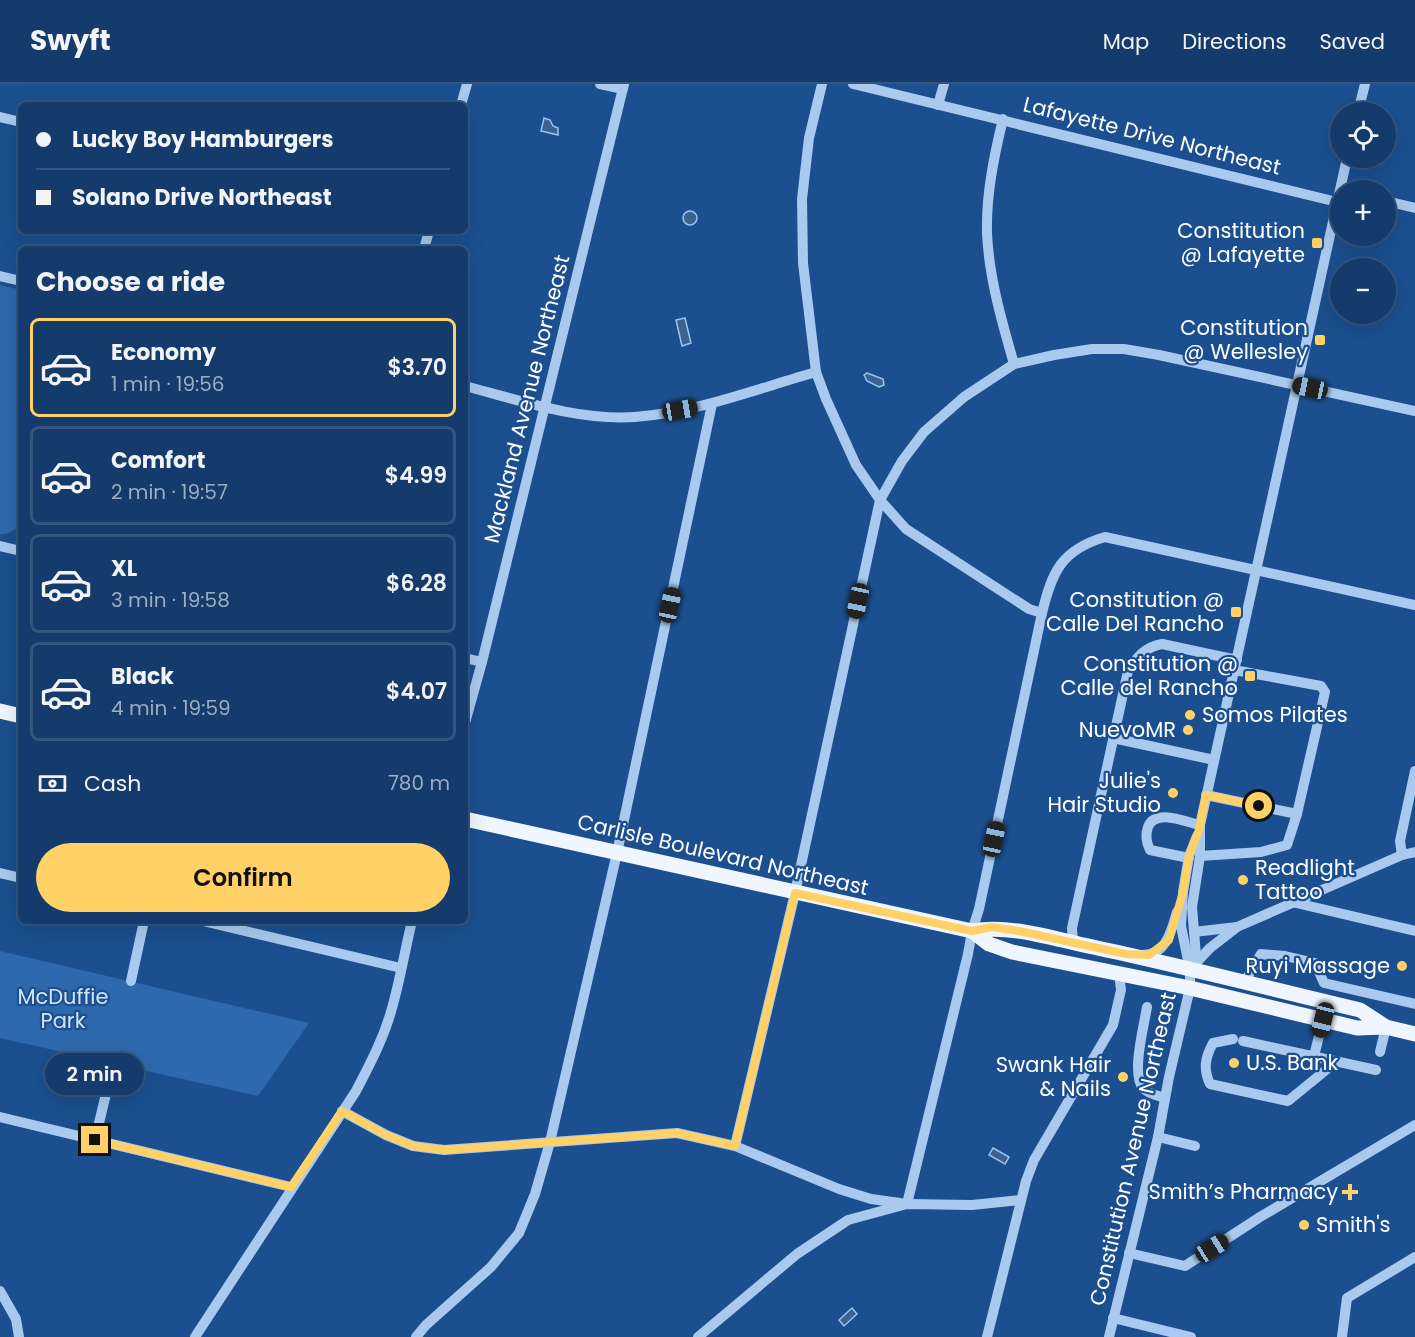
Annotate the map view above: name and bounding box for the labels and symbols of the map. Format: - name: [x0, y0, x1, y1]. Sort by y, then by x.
- street label: Lafayette Drive Northeast: [1020, 89, 1284, 182]
- place label: Constitution @ Lafayette: [1177, 216, 1305, 269]
- marker: Constitution @ Lafayette: [1310, 236, 1324, 250]
- street label: Mackland Avenue Northeast: [477, 252, 576, 546]
- place label: Constitution @ Wellesley: [1180, 313, 1308, 366]
- marker: Constitution @ Wellesley: [1313, 333, 1327, 347]
- car: [1291, 375, 1329, 401]
- car: [661, 398, 699, 422]
- car: [845, 582, 871, 620]
- place label: Constitution @ Calle Del Rancho: [1046, 585, 1224, 638]
- car: [657, 586, 683, 624]
- marker: Constitution @ Calle Del Rancho: [1229, 605, 1243, 619]
- place label: Constitution @ Calle del Rancho: [1061, 649, 1238, 702]
- marker: Constitution @ Calle del Rancho: [1243, 669, 1257, 683]
- place label: Somos Pilates: [1202, 700, 1348, 729]
- marker: Somos Pilates: [1183, 708, 1197, 722]
- place label: NuevoMR: [1079, 715, 1176, 744]
- marker: NuevoMR: [1181, 723, 1195, 737]
- place label: Julie's Hair Studio: [1047, 766, 1161, 819]
- marker: Julie's Hair Studio: [1166, 786, 1180, 800]
- route start: [1245, 792, 1272, 819]
- street label: Carlisle Boulevard Northeast: [575, 807, 871, 902]
- car: [981, 820, 1007, 858]
- place label: Readlight Tattoo: [1255, 853, 1355, 906]
- marker: Readlight Tattoo: [1236, 873, 1250, 887]
- place label: Ruyi Massage: [1246, 951, 1390, 980]
- marker: Ruyi Massage: [1395, 959, 1409, 973]
- park label: McDuffie Park: [17, 982, 109, 1035]
- street label: Constitution Avenue Northeast: [1082, 989, 1183, 1308]
- car: [1310, 1000, 1336, 1040]
- place label: U.S. Bank: [1246, 1048, 1338, 1077]
- place label: Swank Hair & Nails: [996, 1050, 1111, 1103]
- callout: 2 min: [46, 1053, 144, 1095]
- marker: U.S. Bank: [1227, 1056, 1241, 1070]
- marker: Swank Hair & Nails: [1116, 1070, 1130, 1084]
- route end: [81, 1126, 108, 1153]
- place label: Smith’s Pharmacy: [1149, 1177, 1338, 1206]
- marker: Smith’s Pharmacy: [1343, 1185, 1357, 1199]
- place label: Smith's: [1316, 1210, 1391, 1239]
- marker: Smith's: [1297, 1218, 1311, 1232]
- car: [1192, 1231, 1232, 1265]

